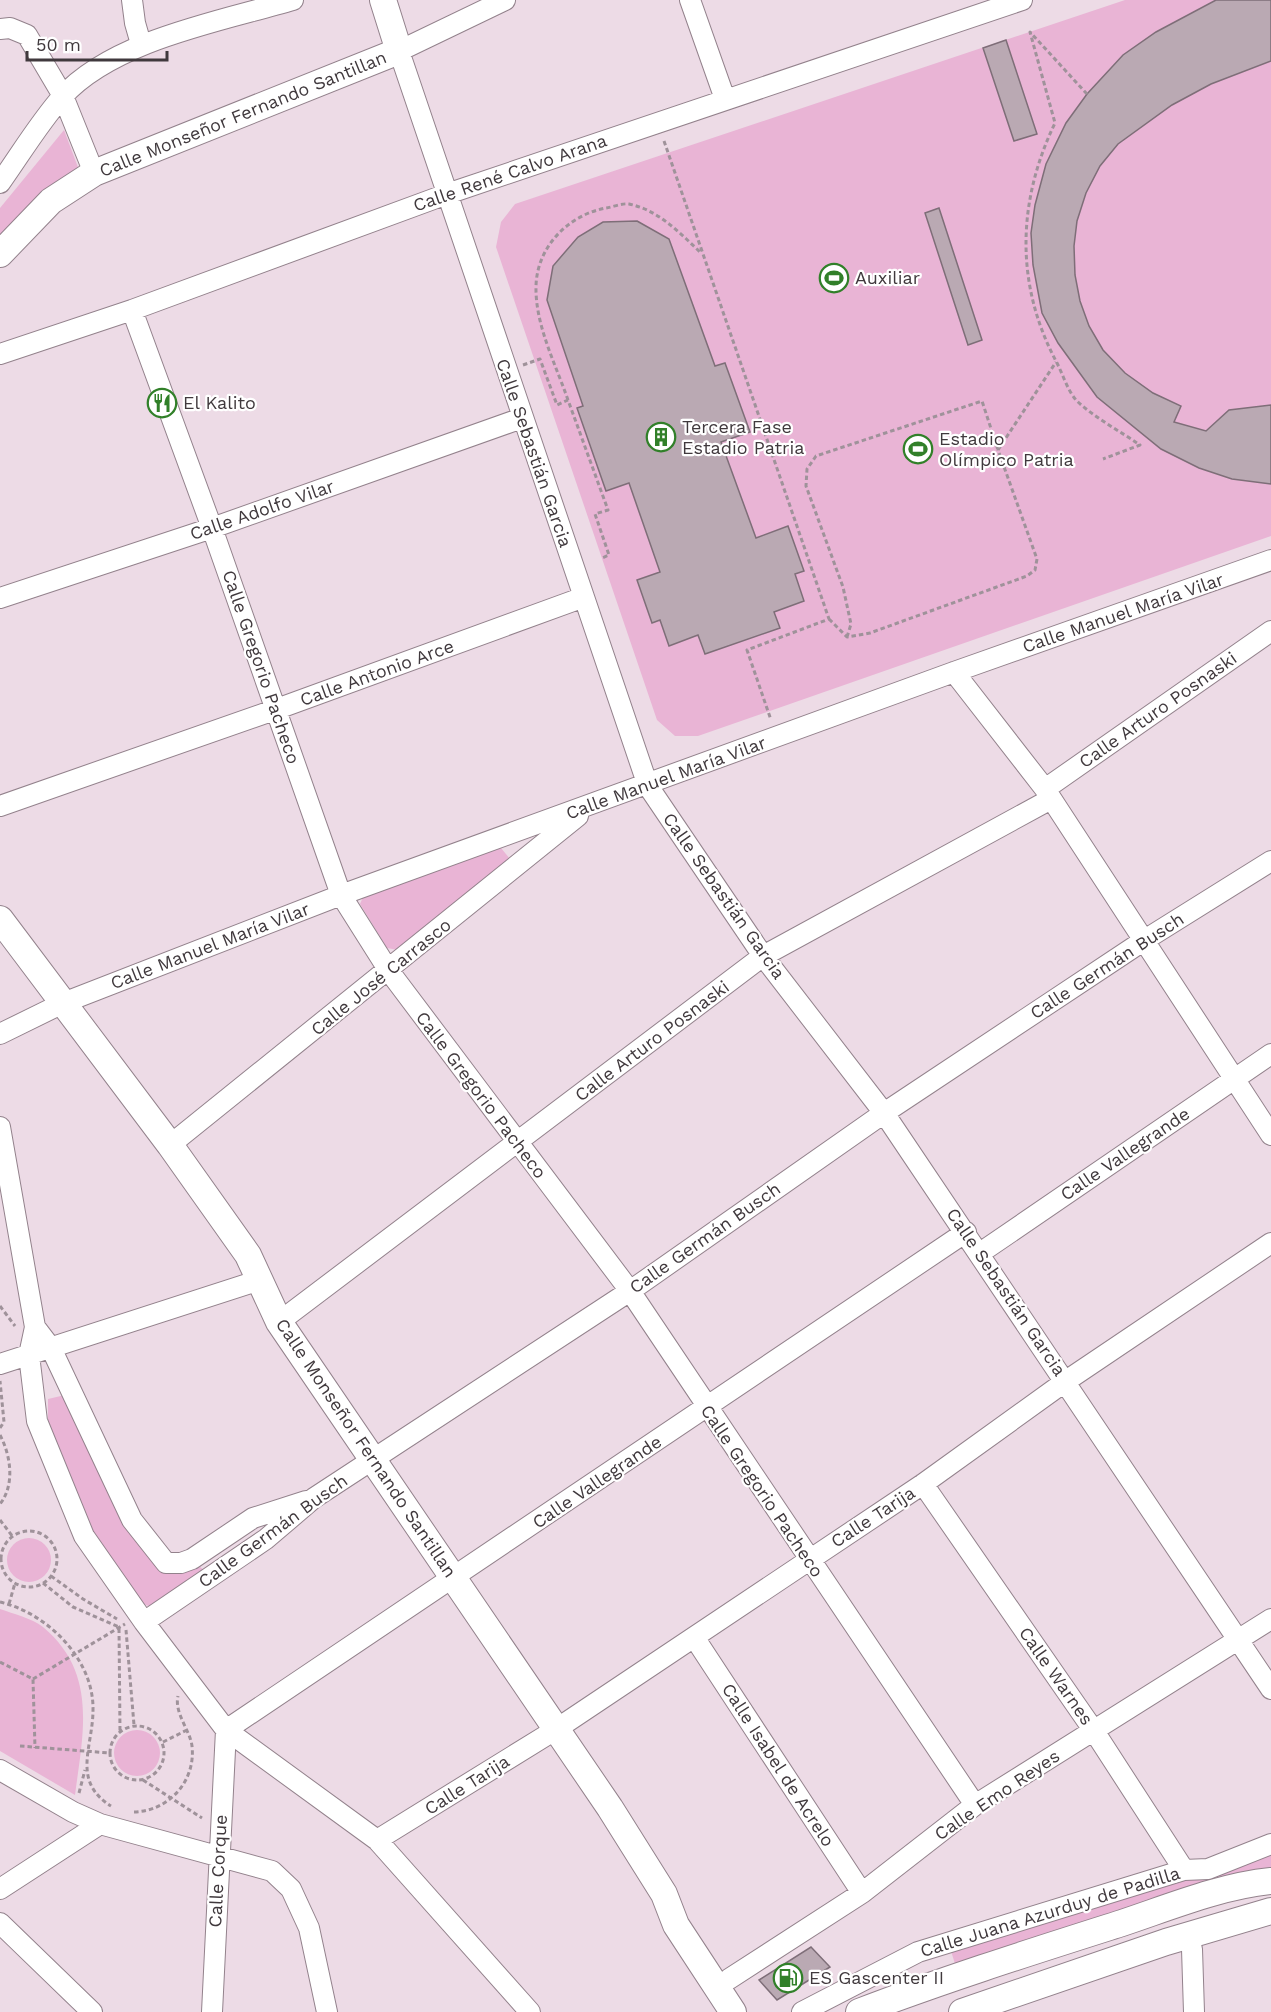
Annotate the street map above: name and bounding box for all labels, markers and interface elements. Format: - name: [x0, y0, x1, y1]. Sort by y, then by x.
- scale bar: [27, 24, 166, 62]
- text: 50 m: [36, 34, 81, 55]
- street label: Calle Monseñor Fernando Santillan: [96, 46, 389, 181]
- street label: Calle René Calvo Arana: [410, 129, 609, 216]
- sports icon: Auxiliar: [818, 262, 850, 294]
- place label: Auxiliar: [855, 267, 920, 288]
- street label: Calle Sebastián Garcia: [492, 356, 577, 550]
- restaurant icon: El Kalito: [146, 387, 178, 419]
- place label: El Kalito: [183, 392, 256, 413]
- place label: Tercera Fase Estadio Patria: [682, 416, 804, 458]
- building icon: Tercera Fase Estadio Patria: [645, 421, 677, 453]
- place label: Estadio Olímpico Patria: [939, 428, 1074, 470]
- sports icon: Estadio Olímpico Patria: [902, 433, 934, 465]
- street label: Calle Adolfo Vilar: [187, 475, 337, 544]
- street label: Calle Gregorio Pacheco: [218, 567, 305, 767]
- street label: Calle Manuel María Vilar: [1019, 568, 1226, 657]
- street label: Calle Antonio Arce: [297, 635, 457, 710]
- street label: Calle Arturo Posnaski: [1075, 647, 1241, 772]
- street label: Calle Manuel María Vilar: [563, 731, 769, 824]
- street label: Calle Sebastián Garcia: [659, 809, 790, 983]
- street label: Calle Manuel María Vilar: [107, 898, 312, 993]
- street label: Calle Germán Busch: [1026, 908, 1188, 1023]
- street label: Calle José Carrasco: [306, 914, 455, 1040]
- street label: Calle Arturo Posnaski: [570, 976, 733, 1105]
- street label: Calle Gregorio Pacheco: [412, 1007, 551, 1182]
- street label: Calle Vallegrande: [1056, 1103, 1193, 1205]
- street label: Calle Germán Busch: [625, 1178, 784, 1298]
- street label: Calle Sebastián Garcia: [942, 1204, 1071, 1380]
- street label: Calle Monseñor Fernando Santillan: [272, 1314, 461, 1581]
- street label: Calle Gregorio Pacheco: [697, 1400, 828, 1581]
- street label: Calle Vallegrande: [528, 1431, 665, 1533]
- street label: Calle Germán Busch: [194, 1469, 351, 1592]
- street label: Calle Tarija: [827, 1482, 919, 1552]
- street label: Calle Warnes: [1015, 1623, 1098, 1729]
- street label: Calle Isabel de Acrelo: [718, 1679, 839, 1850]
- street label: Calle Emo Reyes: [930, 1745, 1063, 1844]
- street label: Calle Tarija: [420, 1750, 513, 1819]
- street label: Calle Corque: [204, 1814, 231, 1928]
- street label: Calle Juana Azurduy de Padilla: [917, 1862, 1182, 1961]
- fuel station icon: ES Gascenter II: [772, 1962, 804, 1994]
- place label: ES Gascenter II: [809, 1967, 944, 1988]

